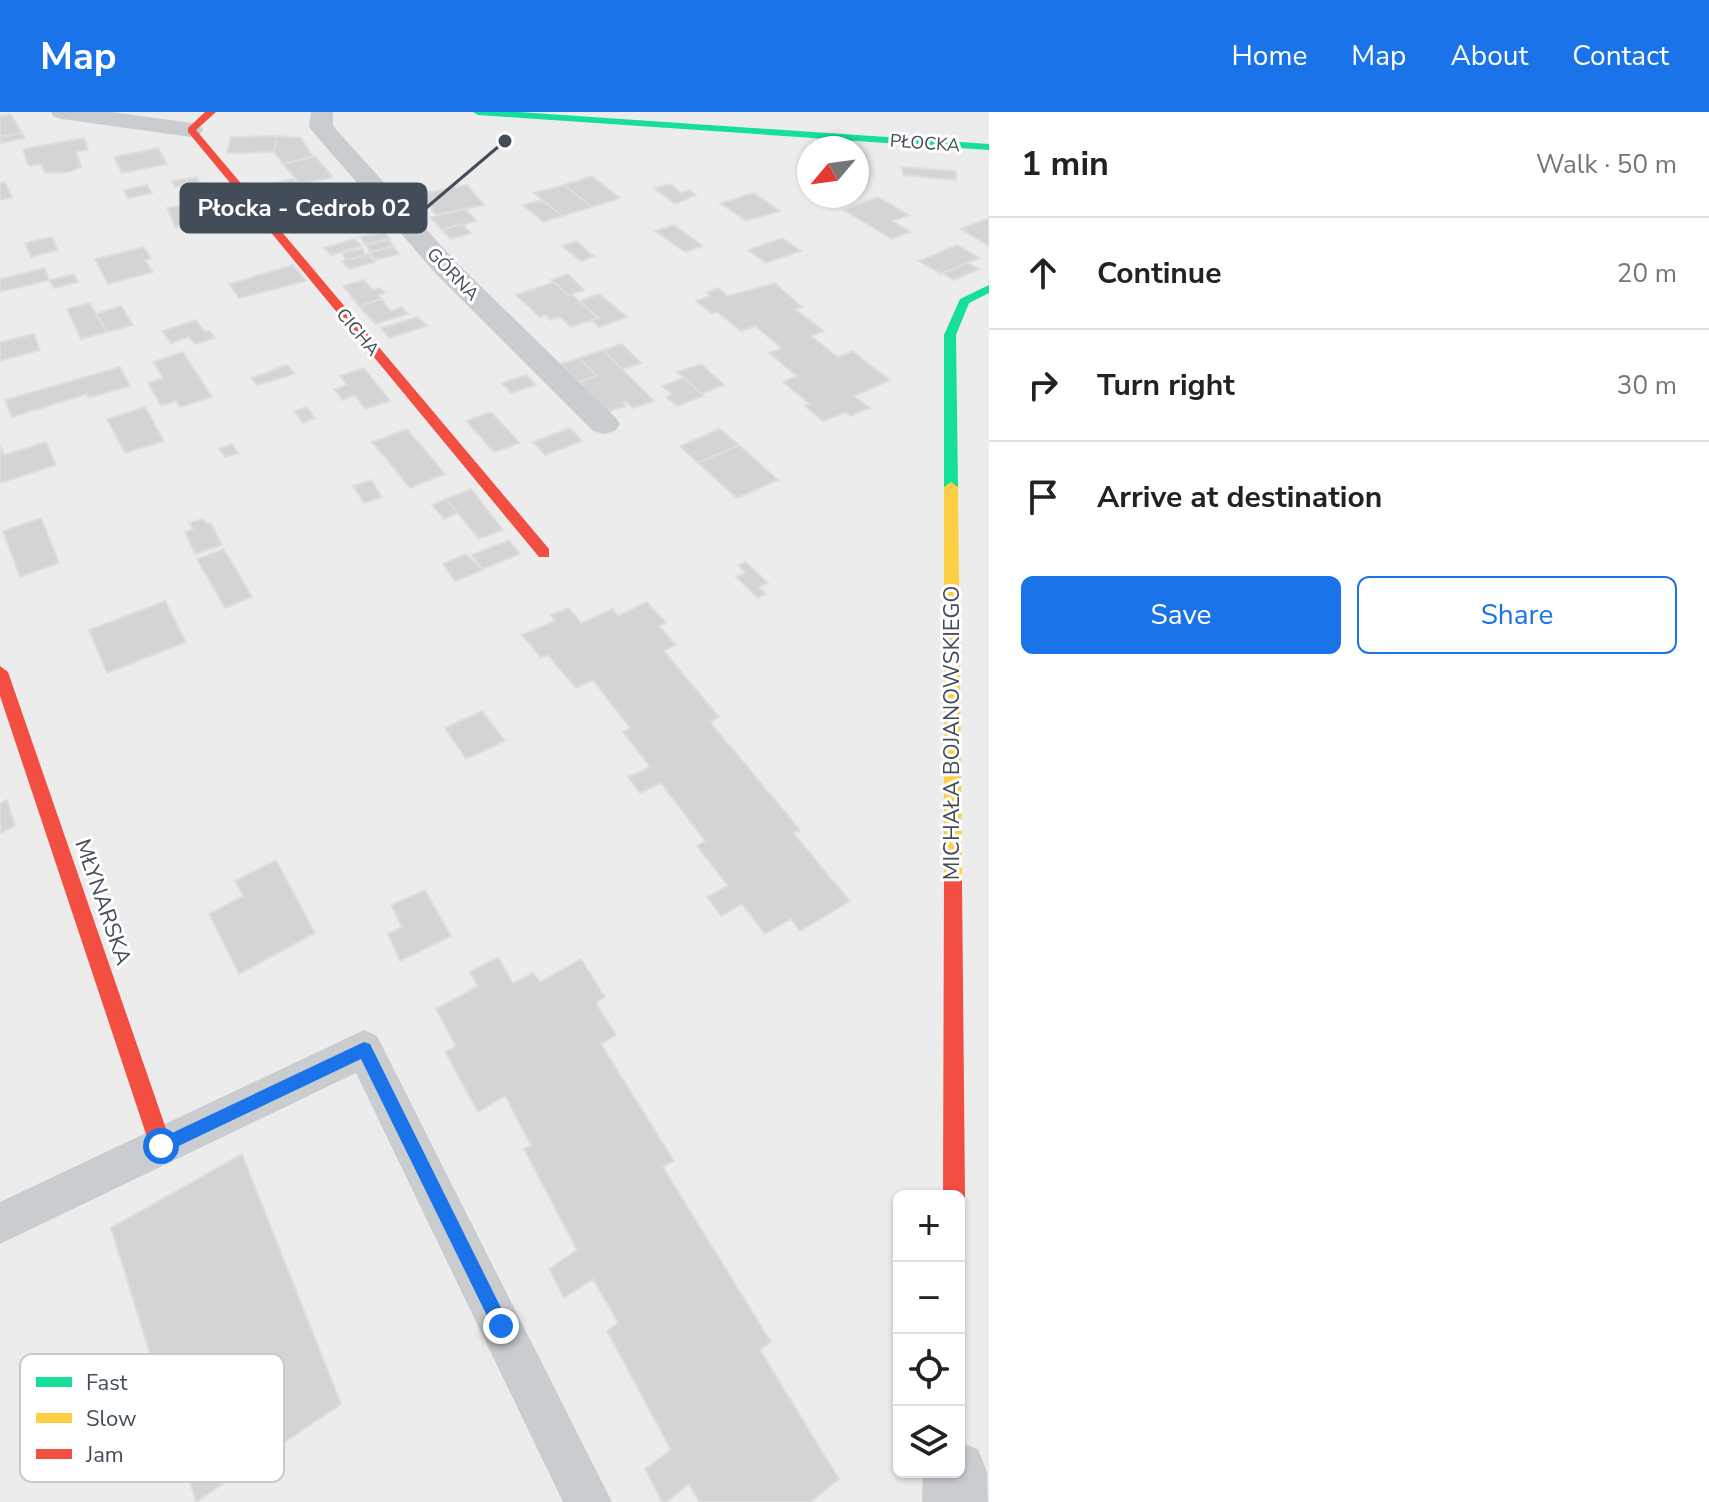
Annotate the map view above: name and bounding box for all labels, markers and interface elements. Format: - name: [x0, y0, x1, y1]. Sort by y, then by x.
- text: Map: [40, 31, 117, 82]
- text: Home: [1232, 37, 1307, 75]
- text: Map: [1351, 37, 1406, 75]
- text: About: [1450, 37, 1528, 75]
- text: Contact: [1572, 37, 1669, 75]
- street label: PŁOCKA: [889, 129, 961, 157]
- north arrow: [797, 136, 869, 208]
- text: 1 min: [1021, 141, 1109, 187]
- text: Walk · 50 m: [1536, 147, 1677, 182]
- callout: Płocka - Cedrob 02: [181, 184, 426, 232]
- text: Płocka - Cedrob 02: [197, 192, 411, 224]
- street label: GÓRNA: [422, 242, 484, 306]
- icon: ahead: [1021, 251, 1065, 295]
- text: Continue: [1097, 253, 1222, 294]
- text: 20 m: [1617, 256, 1677, 291]
- street label: CICHA: [331, 303, 385, 361]
- icon: right: [1021, 363, 1065, 407]
- text: Turn right: [1097, 365, 1235, 406]
- text: 30 m: [1617, 368, 1677, 403]
- icon: arrive: [1021, 475, 1065, 519]
- text: Arrive at destination: [1097, 477, 1382, 518]
- button: Save: [1021, 576, 1341, 654]
- button: Share: [1357, 576, 1677, 654]
- street label: MICHAŁA BOJANOWSKIEGO: [937, 586, 967, 880]
- street label: MŁYNARSKA: [67, 835, 139, 969]
- route start: [143, 1128, 179, 1164]
- map controls: [893, 1190, 965, 1478]
- button: +: [893, 1190, 965, 1262]
- button: −: [893, 1262, 965, 1334]
- route end: [483, 1308, 519, 1344]
- button: locate: [893, 1334, 965, 1406]
- legend: [20, 1354, 284, 1482]
- text: Fast: [86, 1368, 128, 1398]
- text: Slow: [86, 1404, 137, 1434]
- button: layers: [893, 1406, 965, 1478]
- text: Jam: [85, 1440, 124, 1470]

